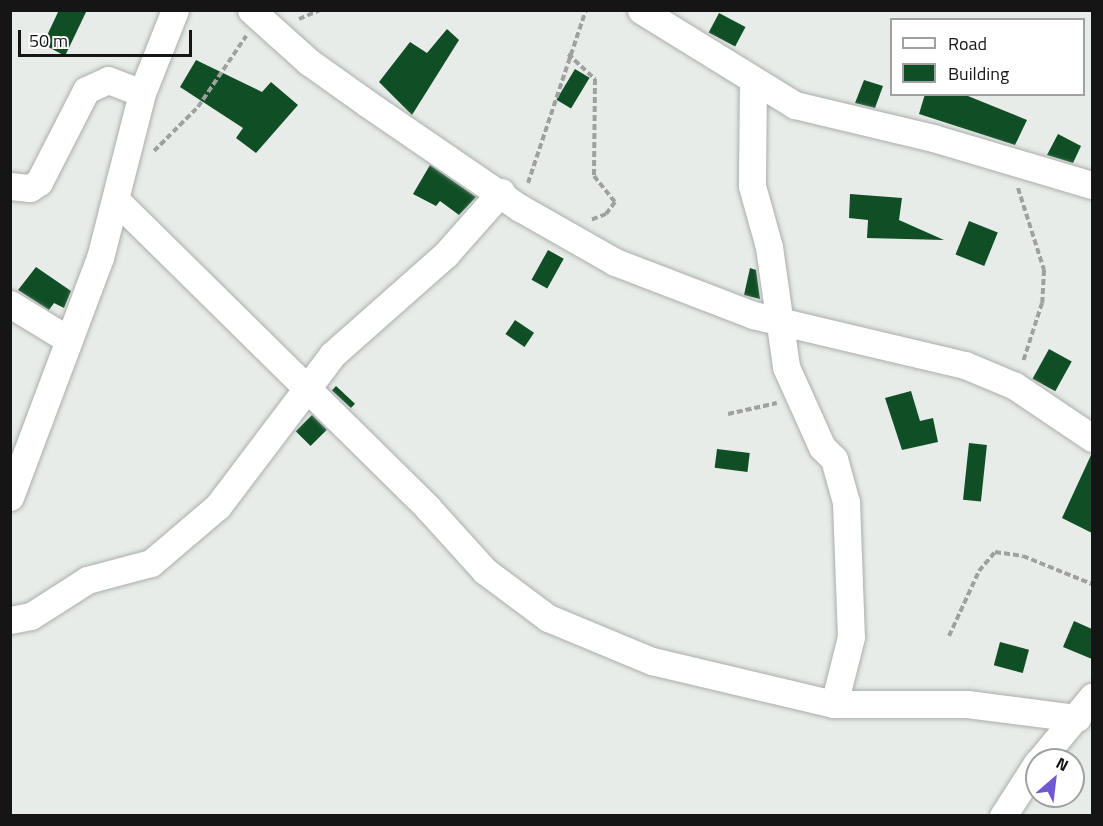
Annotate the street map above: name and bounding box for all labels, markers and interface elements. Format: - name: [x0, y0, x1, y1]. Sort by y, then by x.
- scale bar: [21, 18, 195, 56]
- legend: [890, 18, 1085, 96]
- text: 50 m: [29, 27, 68, 54]
- text: Road: [948, 30, 987, 57]
- text: Building: [948, 60, 1009, 87]
- north arrow: [1025, 748, 1085, 808]
- text: N: [1052, 751, 1073, 777]

